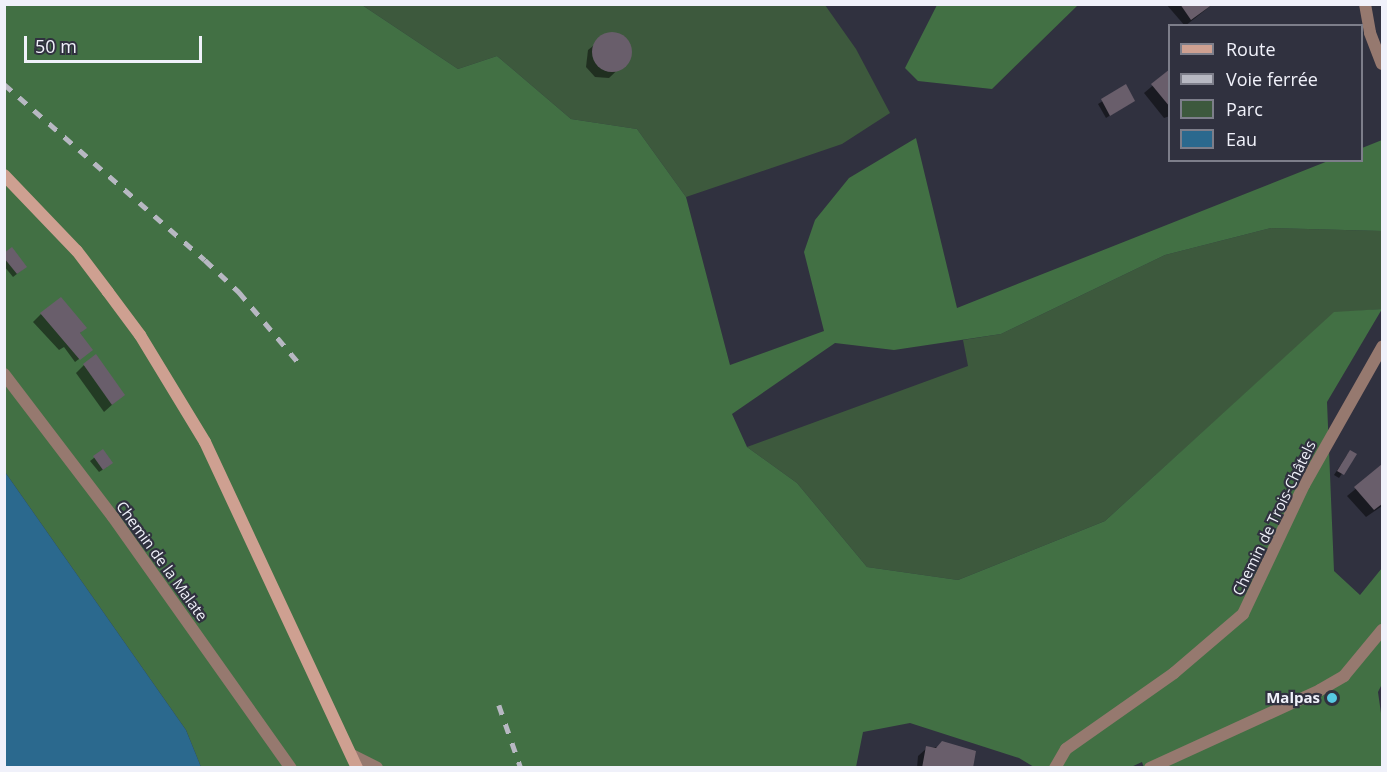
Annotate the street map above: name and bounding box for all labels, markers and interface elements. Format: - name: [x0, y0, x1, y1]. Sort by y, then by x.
- scale bar: [27, 24, 206, 62]
- legend: [1168, 24, 1363, 162]
- text: 50 m: [35, 34, 77, 58]
- text: Route: [1226, 37, 1276, 61]
- text: Voie ferrée: [1226, 67, 1318, 91]
- text: Parc: [1226, 97, 1263, 121]
- text: Eau: [1226, 127, 1257, 151]
- street label: Chemin de Trois-Châtels: [1229, 438, 1319, 598]
- street label: Chemin de la Malate: [113, 498, 211, 624]
- place label: Malpas: [1266, 689, 1320, 707]
- marker: Malpas: [1325, 691, 1339, 705]

